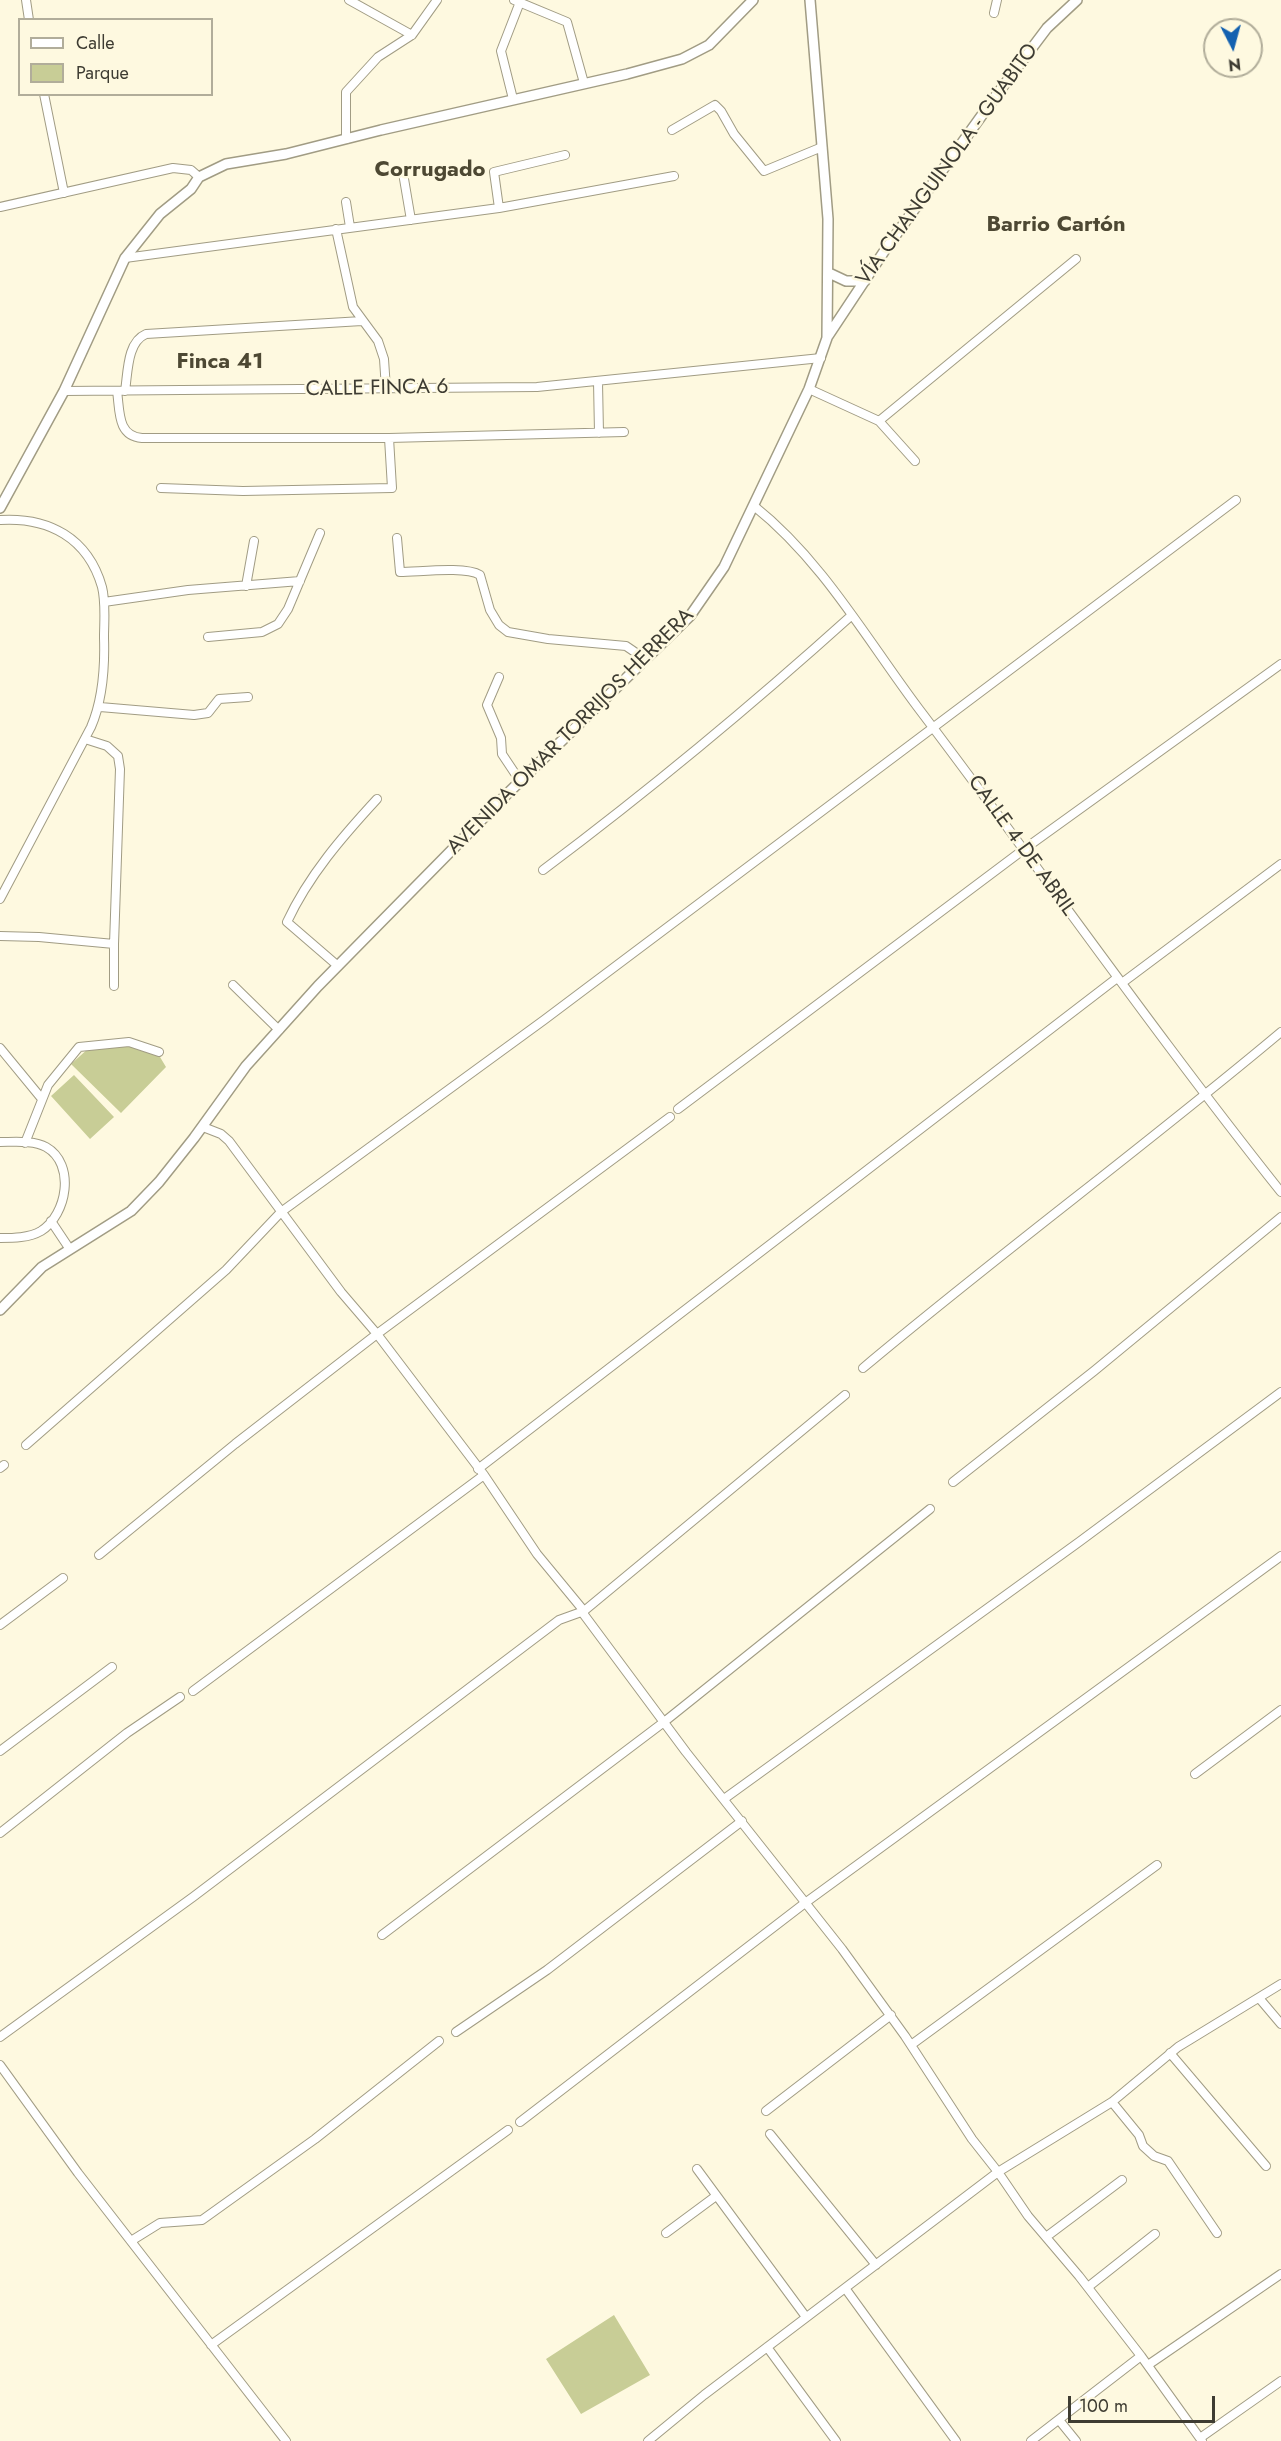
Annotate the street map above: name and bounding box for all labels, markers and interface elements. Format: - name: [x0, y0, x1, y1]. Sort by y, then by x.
- legend: [18, 18, 213, 96]
- north arrow: [1203, 18, 1263, 78]
- text: Calle: [76, 30, 115, 56]
- street label: VÍA CHANGUINOLA - GUABITO: [852, 39, 1044, 291]
- text: N: [1227, 52, 1242, 77]
- text: Parque: [76, 60, 129, 86]
- district label: Corrugado: [375, 158, 485, 184]
- district label: Barrio Cartón: [986, 213, 1126, 239]
- district label: Finca 41: [177, 350, 263, 376]
- street label: CALLE FINCA 6: [305, 375, 449, 403]
- street label: AVENIDA OMAR TORRIJOS HERRERA: [442, 603, 700, 861]
- street label: CALLE 4 DE ABRIL: [962, 771, 1080, 921]
- scale bar: [1071, 2384, 1218, 2422]
- text: 100 m: [1079, 2393, 1128, 2419]

